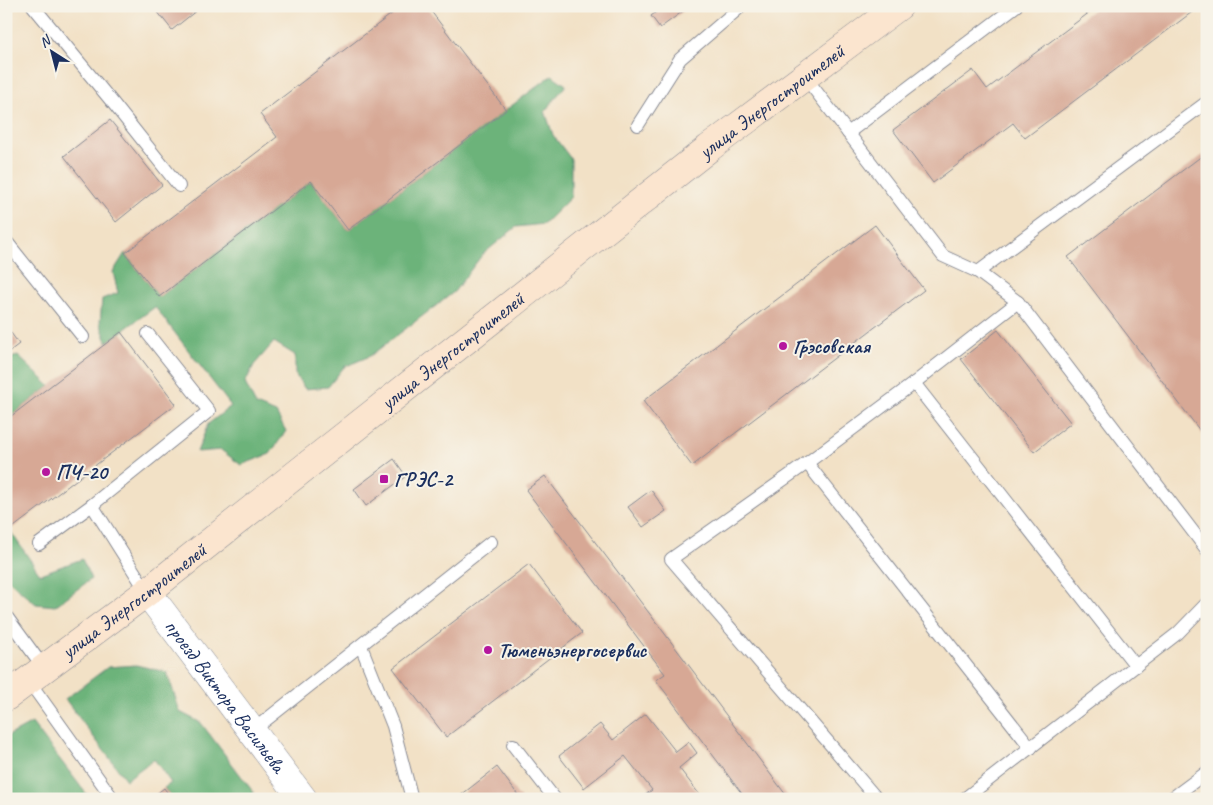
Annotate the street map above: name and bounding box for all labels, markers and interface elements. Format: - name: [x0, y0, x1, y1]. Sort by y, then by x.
- north arrow: [28, 28, 78, 78]
- text: N: [36, 31, 55, 51]
- street label: улица Энергостроителей: [692, 38, 851, 166]
- street label: улица Энергостроителей: [374, 285, 530, 417]
- place label: Грэсовская: [793, 333, 872, 359]
- marker: Грэсовская: [777, 340, 789, 352]
- place label: ПЧ-20: [56, 459, 109, 485]
- marker: ПЧ-20: [40, 466, 52, 478]
- place label: ГРЭС-2: [394, 466, 455, 492]
- marker: ГРЭС-2: [378, 473, 390, 485]
- street label: улица Энергостроителей: [54, 536, 213, 666]
- street label: проезд Виктора Васильева: [159, 614, 293, 780]
- place label: Тюменьэнергосервис: [498, 637, 648, 663]
- marker: Тюменьэнергосервис: [482, 644, 494, 656]

